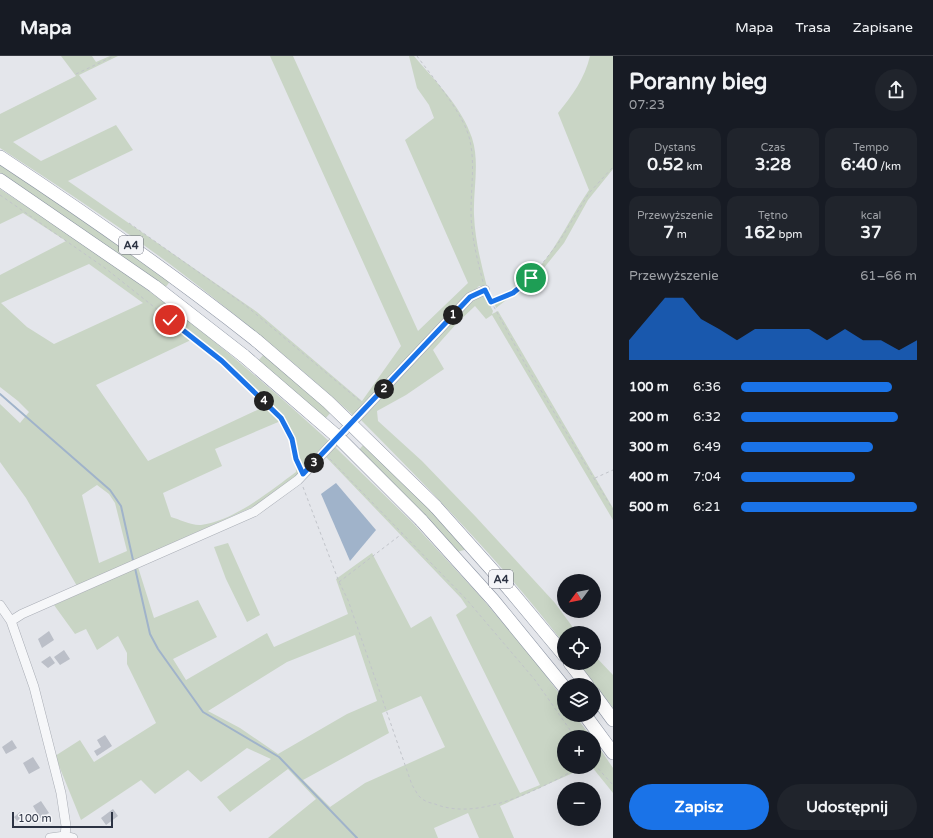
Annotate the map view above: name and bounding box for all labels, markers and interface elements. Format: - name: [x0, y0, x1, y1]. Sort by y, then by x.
- text: Mapa: [20, 17, 72, 39]
- text: Mapa: [735, 19, 773, 36]
- text: Trasa: [795, 19, 831, 36]
- text: Zapisane: [853, 19, 913, 36]
- text: Poranny bieg: [629, 69, 767, 95]
- button: share: [875, 69, 917, 111]
- text: 07:23: [629, 97, 665, 113]
- text: Dystans: [654, 141, 696, 154]
- text: Czas: [761, 141, 785, 154]
- text: Tempo: [853, 141, 889, 154]
- text: 0.52: [647, 154, 684, 175]
- text: 3:28: [755, 154, 791, 175]
- text: 6:40: [841, 154, 877, 175]
- text: km: [684, 160, 703, 173]
- text: /km: [877, 160, 901, 173]
- text: Przewyższenie: [637, 209, 713, 222]
- text: Tętno: [758, 209, 788, 222]
- text: kcal: [861, 209, 881, 222]
- text: 7: [663, 222, 674, 243]
- text: 162: [744, 222, 776, 243]
- text: 37: [860, 222, 882, 243]
- text: m: [674, 228, 687, 241]
- text: bpm: [776, 228, 802, 241]
- road number: A4: [119, 236, 143, 254]
- pin: [514, 261, 548, 295]
- icon: arrive: [520, 267, 542, 289]
- text: Przewyższenie: [629, 268, 719, 284]
- text: 61–66 m: [860, 268, 917, 284]
- pin: [153, 303, 187, 337]
- pin: 1: [443, 305, 463, 325]
- text: 1: [450, 308, 456, 321]
- icon: check: [159, 309, 181, 331]
- pin: 2: [374, 379, 394, 399]
- text: 100 m: [629, 379, 669, 395]
- text: 6:36: [693, 379, 721, 395]
- text: 2: [381, 382, 387, 395]
- pin: 4: [254, 391, 274, 411]
- text: 4: [261, 394, 267, 407]
- text: 200 m: [629, 409, 669, 425]
- text: 6:32: [693, 409, 721, 425]
- text: 300 m: [629, 439, 669, 455]
- text: 6:49: [693, 439, 721, 455]
- pin: 3: [304, 453, 324, 473]
- text: 3: [311, 456, 317, 469]
- text: 400 m: [629, 469, 669, 485]
- text: 7:04: [693, 469, 721, 485]
- text: 500 m: [629, 499, 669, 515]
- text: 6:21: [693, 499, 721, 515]
- road number: A4: [489, 570, 513, 588]
- north arrow: [557, 574, 601, 618]
- map controls: [557, 574, 601, 826]
- button: locate: [557, 626, 601, 670]
- button: layers: [557, 678, 601, 722]
- button: +: [557, 730, 601, 774]
- button: −: [557, 782, 601, 826]
- button: Zapisz: [629, 784, 769, 830]
- button: Udostępnij: [777, 784, 917, 830]
- scale bar: [12, 810, 113, 829]
- text: 100 m: [18, 812, 52, 825]

